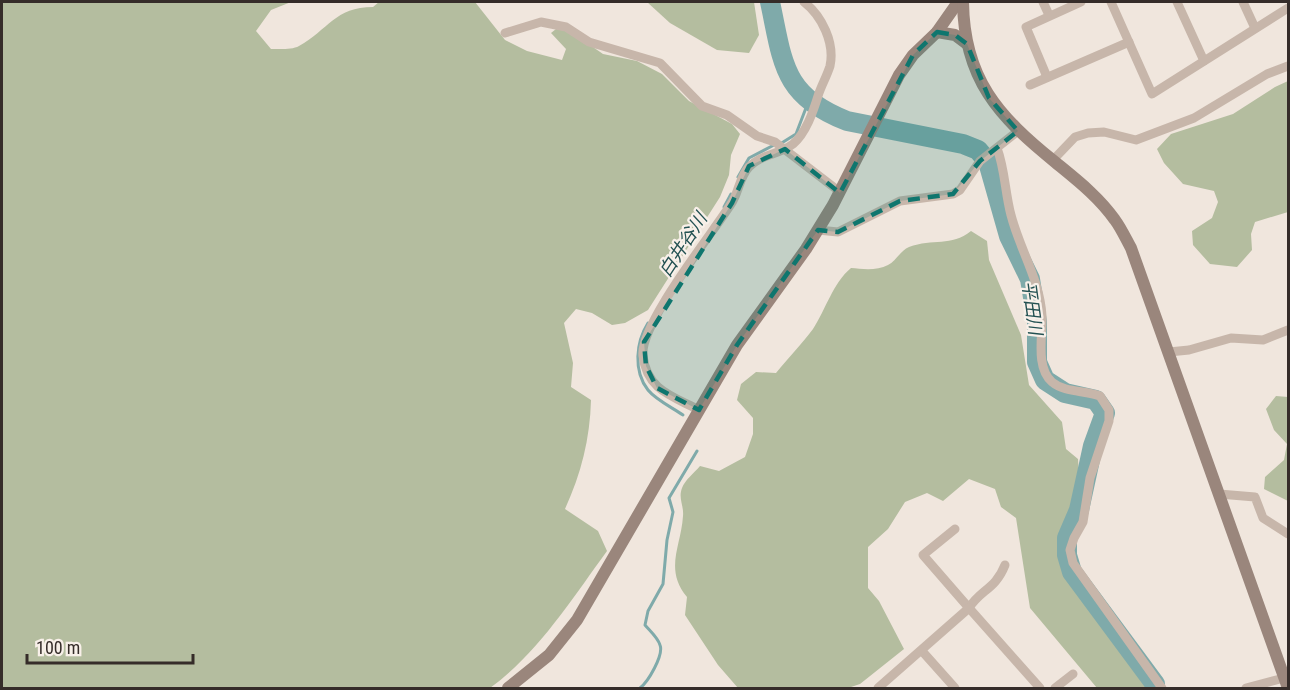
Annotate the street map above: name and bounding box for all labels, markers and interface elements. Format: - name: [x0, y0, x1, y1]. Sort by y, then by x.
- water label: 白井谷川: [654, 207, 712, 281]
- water label: 平田川: [1018, 280, 1047, 338]
- scale bar: [27, 627, 194, 665]
- text: 100 m: [36, 637, 80, 658]

